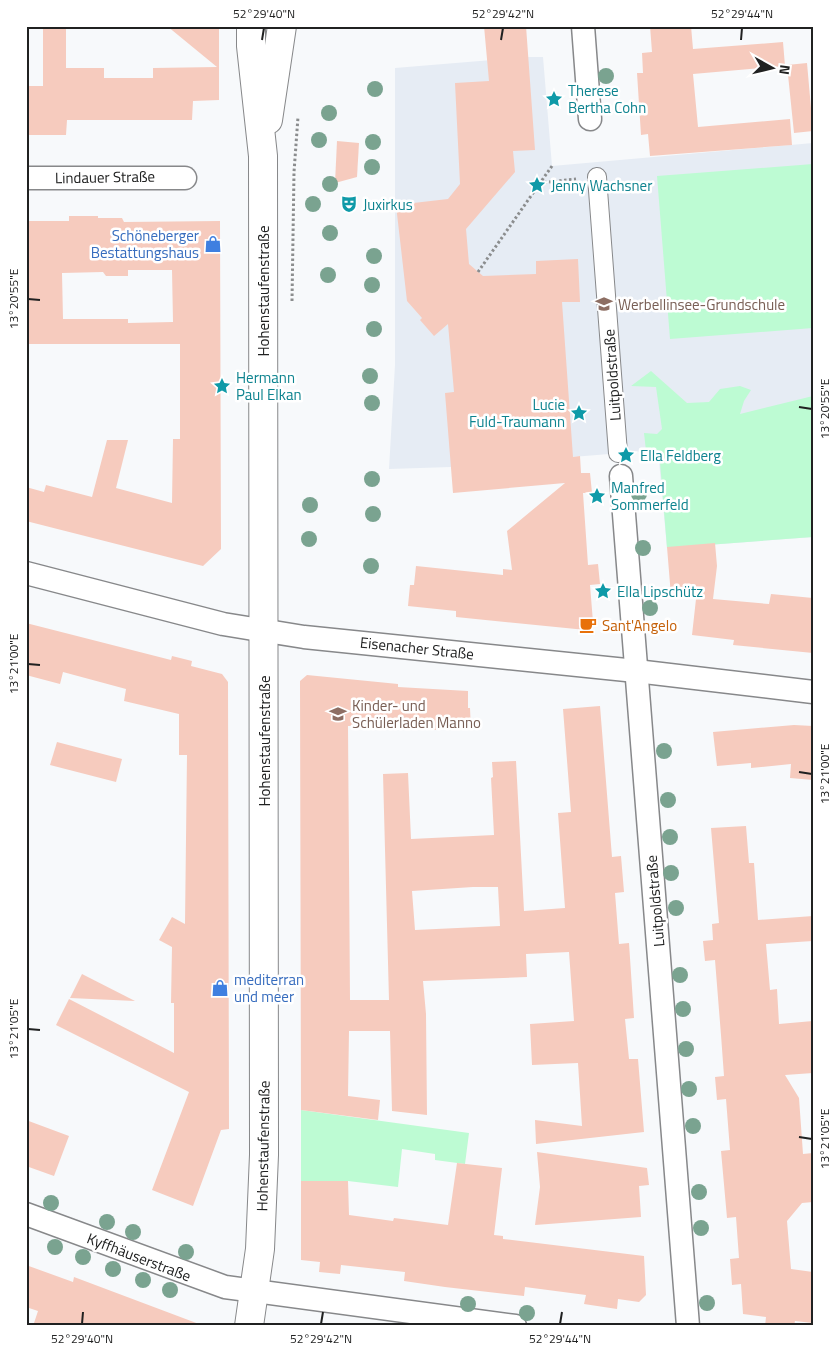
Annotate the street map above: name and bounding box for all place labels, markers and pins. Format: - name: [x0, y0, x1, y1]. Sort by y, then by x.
- place label: Therese Bertha Cohn: [568, 79, 646, 119]
- place icon: Therese Bertha Cohn: [544, 89, 564, 109]
- place label: Jenny Wachsner: [551, 174, 652, 197]
- place icon: Jenny Wachsner: [527, 175, 547, 195]
- place label: Juxirkus: [363, 193, 413, 216]
- theatre icon: Juxirkus: [339, 194, 359, 214]
- place label: Schöneberger Bestattungshaus: [91, 224, 199, 264]
- shop icon: Schöneberger Bestattungshaus: [203, 234, 223, 254]
- place label: Werbellinsee-Grundschule: [618, 293, 785, 316]
- school or university icon: Werbellinsee-Grundschule: [594, 294, 614, 314]
- place label: Hermann Paul Elkan: [236, 366, 302, 406]
- place icon: Hermann Paul Elkan: [212, 376, 232, 396]
- place label: Lucie Fuld-Traumann: [469, 393, 565, 433]
- place icon: Lucie Fuld-Traumann: [569, 403, 589, 423]
- place label: Ella Feldberg: [640, 444, 721, 467]
- place icon: Ella Feldberg: [616, 445, 636, 465]
- place label: Manfred Sommerfeld: [611, 476, 689, 516]
- place icon: Manfred Sommerfeld: [587, 486, 607, 506]
- place label: Ella Lipschütz: [617, 580, 703, 603]
- place icon: Ella Lipschütz: [593, 581, 613, 601]
- place label: Sant'Angelo: [602, 614, 677, 637]
- cafe icon: Sant'Angelo: [578, 615, 598, 635]
- place label: Kinder- und Schülerladen Manno: [352, 694, 481, 734]
- school or university icon: Kinder- und Schülerladen Manno: [328, 704, 348, 724]
- place label: mediterran und meer: [234, 968, 304, 1008]
- shop icon: mediterran und meer: [210, 978, 230, 998]

